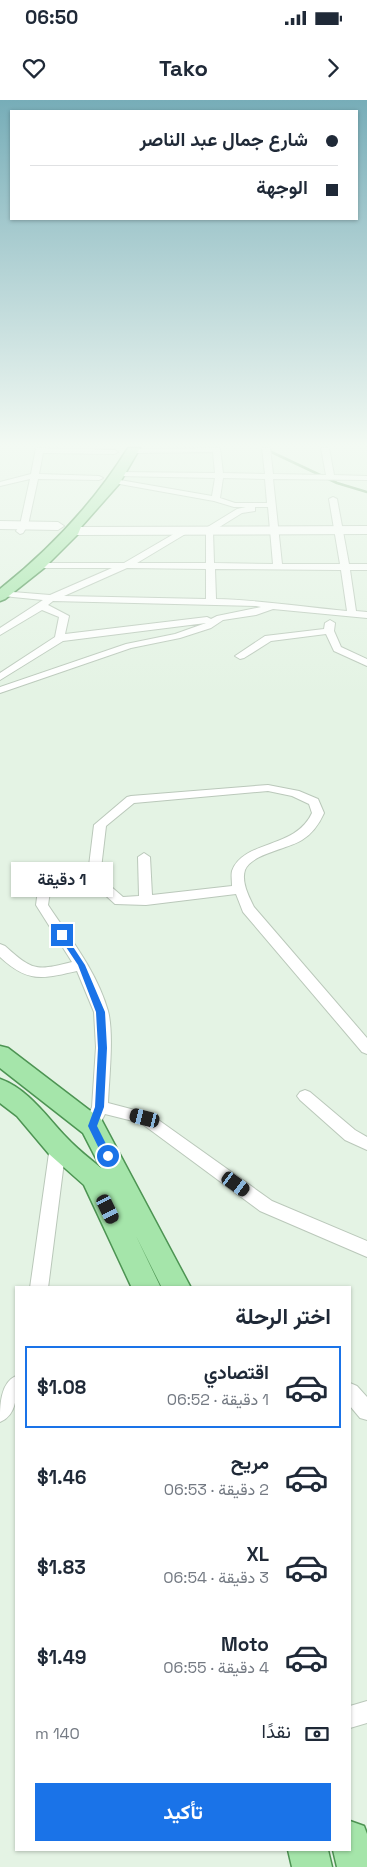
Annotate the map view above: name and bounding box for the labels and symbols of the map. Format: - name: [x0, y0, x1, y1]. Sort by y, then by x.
- callout: 1 دقيقة: [11, 862, 113, 898]
- route end: [51, 924, 73, 946]
- car: [128, 1107, 161, 1129]
- route start: [97, 1145, 119, 1167]
- car: [219, 1169, 252, 1199]
- car: [94, 1192, 121, 1226]

